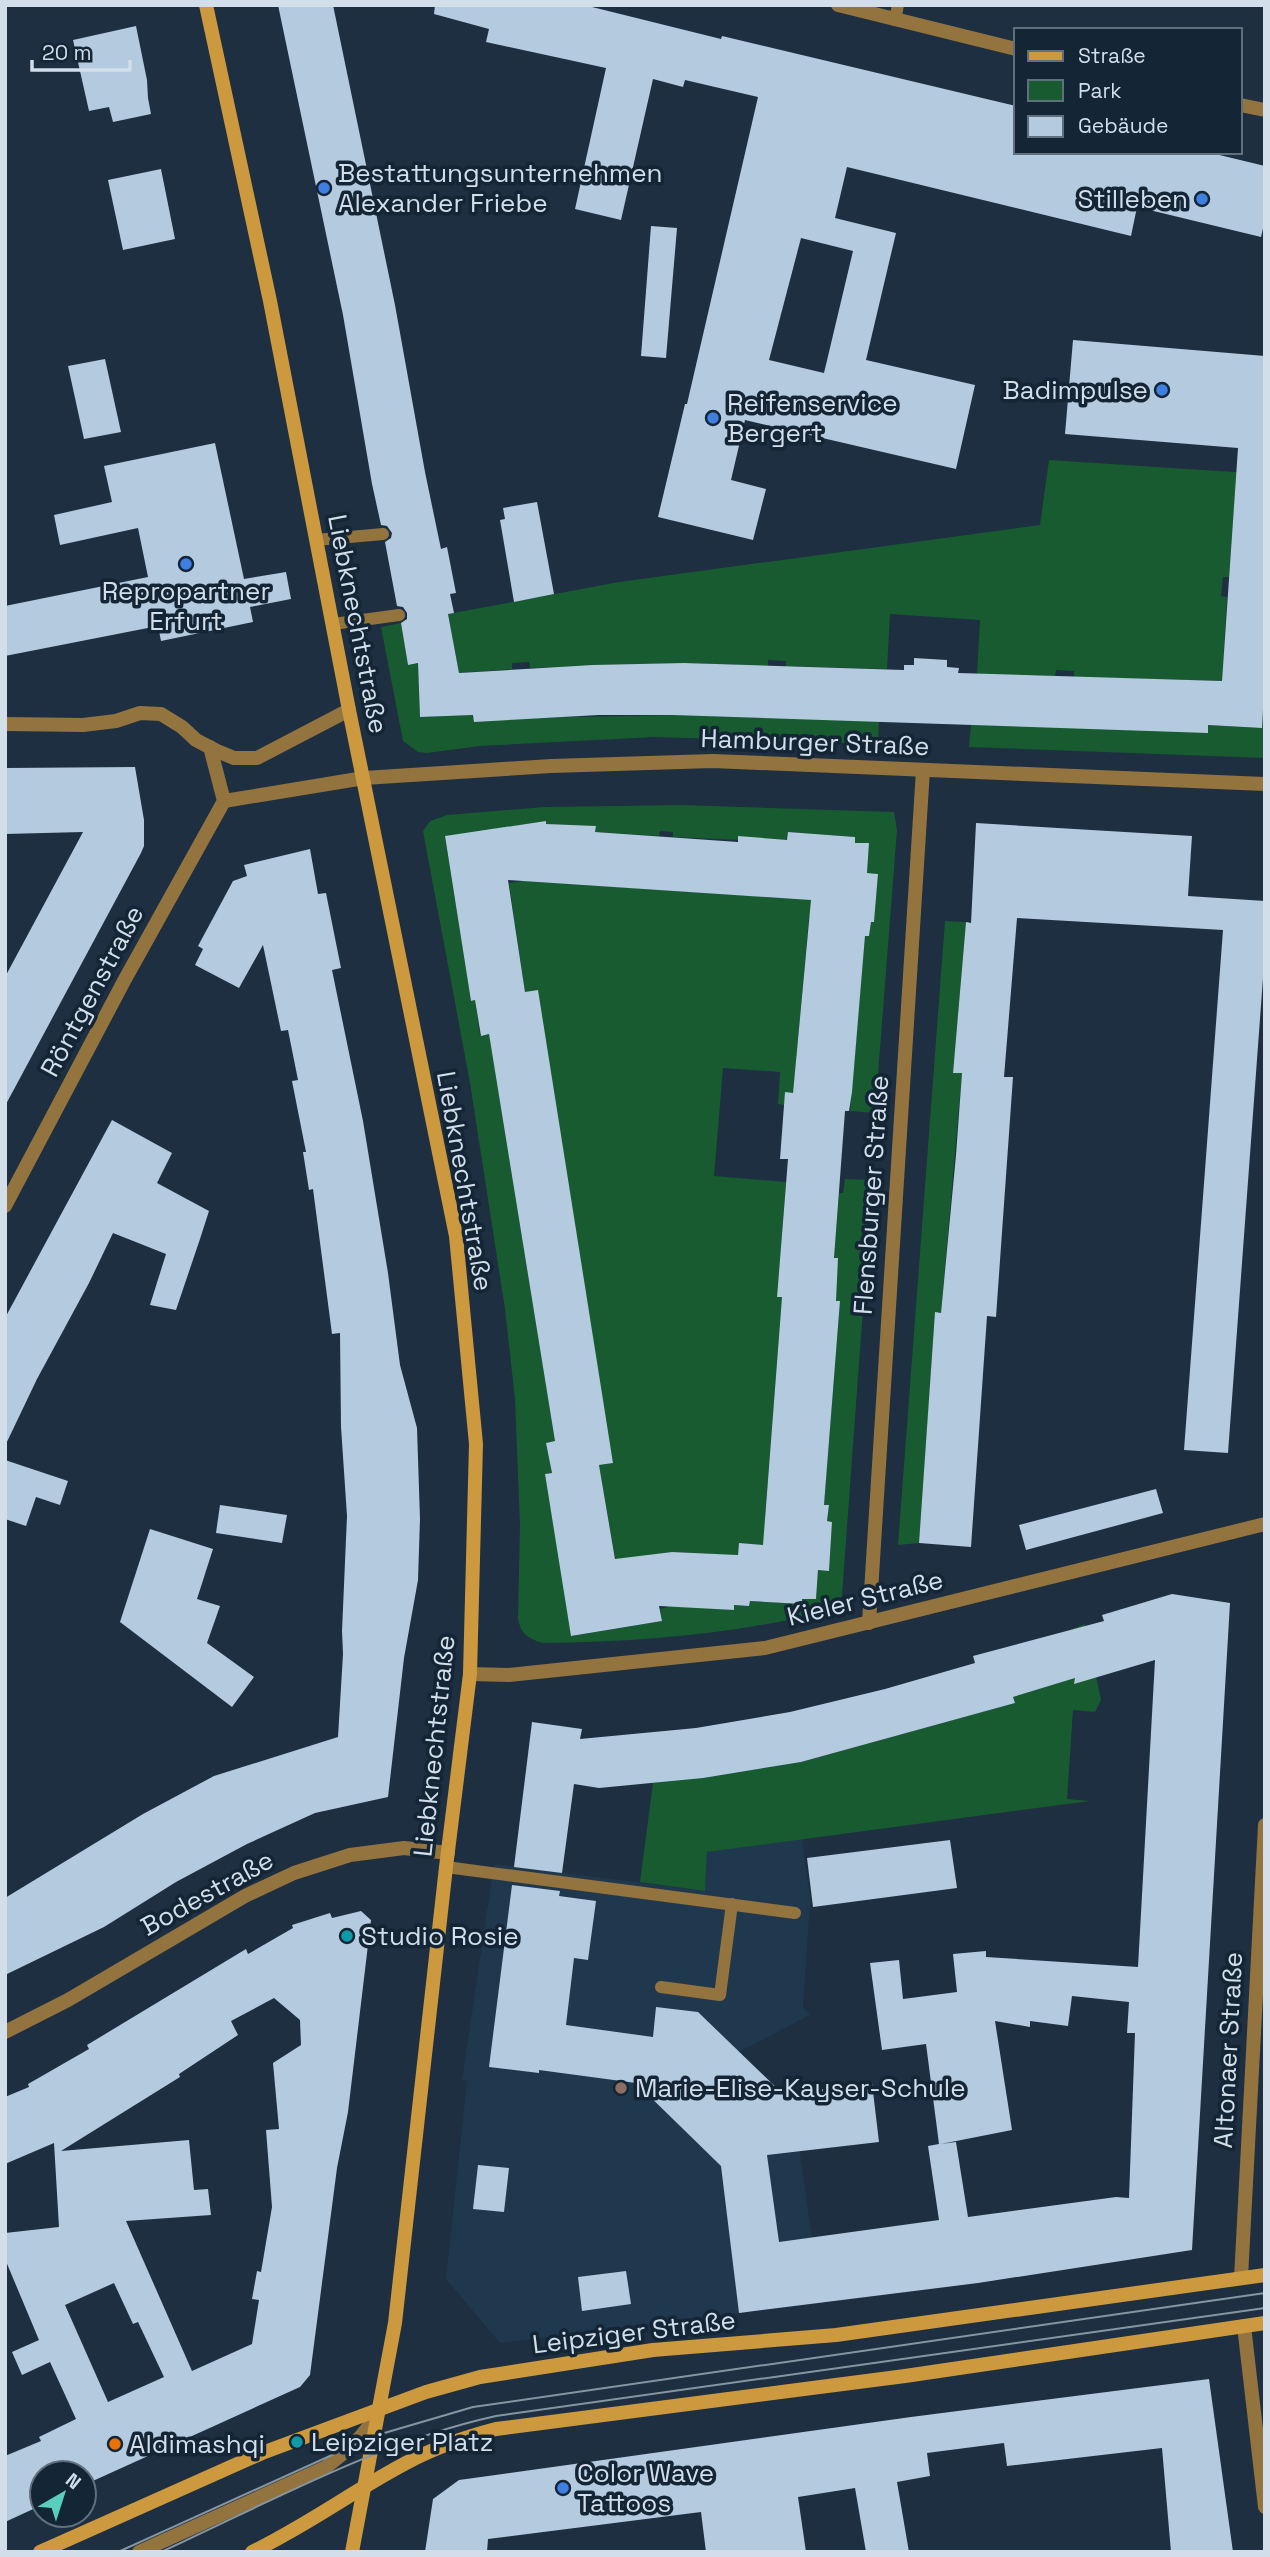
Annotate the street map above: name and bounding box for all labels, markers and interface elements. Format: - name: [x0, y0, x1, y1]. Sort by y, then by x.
- scale bar: [32, 28, 130, 72]
- legend: [1014, 28, 1242, 154]
- text: 20 m: [42, 39, 92, 66]
- text: Straße: [1078, 42, 1146, 69]
- text: Park: [1078, 77, 1122, 104]
- text: Gebäude: [1078, 112, 1168, 139]
- place label: Bestattungsunternehmen Alexander Friebe: [338, 156, 663, 220]
- marker: Bestattungsunternehmen Alexander Friebe: [316, 180, 332, 196]
- place label: Stilleben: [1078, 182, 1188, 216]
- marker: Stilleben: [1194, 191, 1210, 207]
- place label: Badimpulse: [1003, 373, 1148, 407]
- marker: Badimpulse: [1154, 382, 1170, 398]
- place label: Reifenservice Bergert: [727, 386, 898, 450]
- marker: Reifenservice Bergert: [705, 410, 721, 426]
- street label: Liebknechtstraße: [320, 512, 396, 736]
- marker: Repropartner Erfurt: [178, 556, 194, 572]
- place label: Repropartner Erfurt: [102, 574, 270, 638]
- street label: Hamburger Straße: [700, 721, 930, 763]
- street label: Röntgenstraße: [33, 900, 151, 1082]
- street label: Liebknechtstraße: [429, 1068, 501, 1294]
- street label: Flensburger Straße: [846, 1074, 896, 1316]
- street label: Kieler Straße: [783, 1562, 947, 1634]
- street label: Liebknechtstraße: [405, 1634, 463, 1858]
- street label: Bodestraße: [135, 1843, 279, 1943]
- place label: Studio Rosie: [361, 1919, 519, 1953]
- marker: Studio Rosie: [339, 1928, 355, 1944]
- street label: Altonaer Straße: [1206, 1951, 1250, 2149]
- place label: Marie-Elise-Kayser-Schule: [635, 2071, 966, 2105]
- marker: Marie-Elise-Kayser-Schule: [613, 2080, 629, 2096]
- street label: Leipziger Straße: [530, 2303, 738, 2361]
- place label: Leipziger Platz: [311, 2425, 493, 2459]
- place label: Aldimashqi: [129, 2427, 265, 2461]
- marker: Leipziger Platz: [289, 2434, 305, 2450]
- marker: Aldimashqi: [107, 2436, 123, 2452]
- place label: Color Wave Tattoos: [577, 2456, 714, 2520]
- north arrow: [28, 2459, 98, 2529]
- text: N: [61, 2467, 86, 2495]
- marker: Color Wave Tattoos: [555, 2480, 571, 2496]

